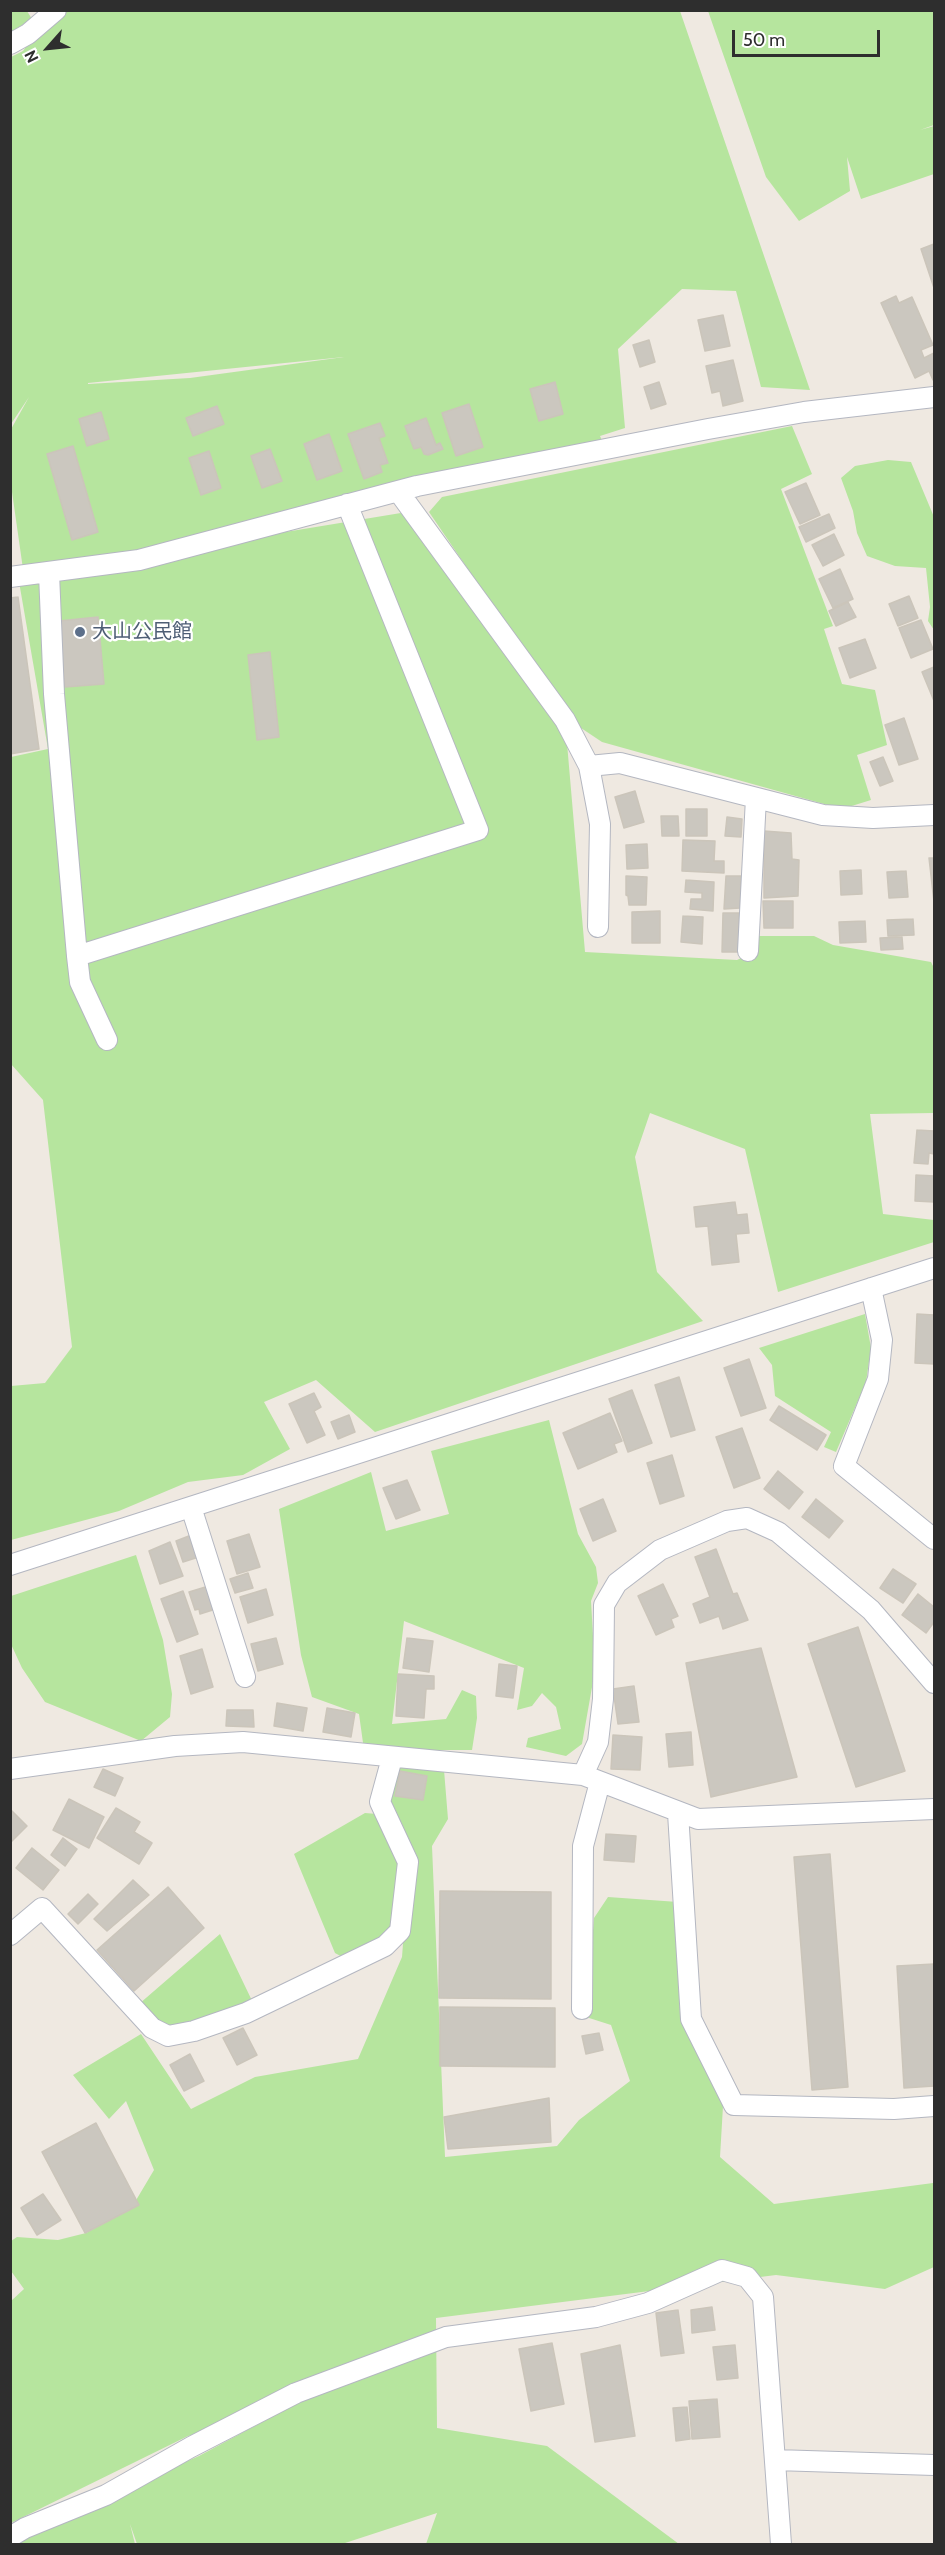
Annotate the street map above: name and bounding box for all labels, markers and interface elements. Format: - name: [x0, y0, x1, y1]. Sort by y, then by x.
- north arrow: [18, 18, 78, 78]
- scale bar: [735, 18, 884, 56]
- text: 50 m: [743, 29, 785, 51]
- text: N: [20, 47, 43, 66]
- place label: 大山公民館: [92, 620, 192, 644]
- marker: 大山公民館: [73, 625, 87, 639]

